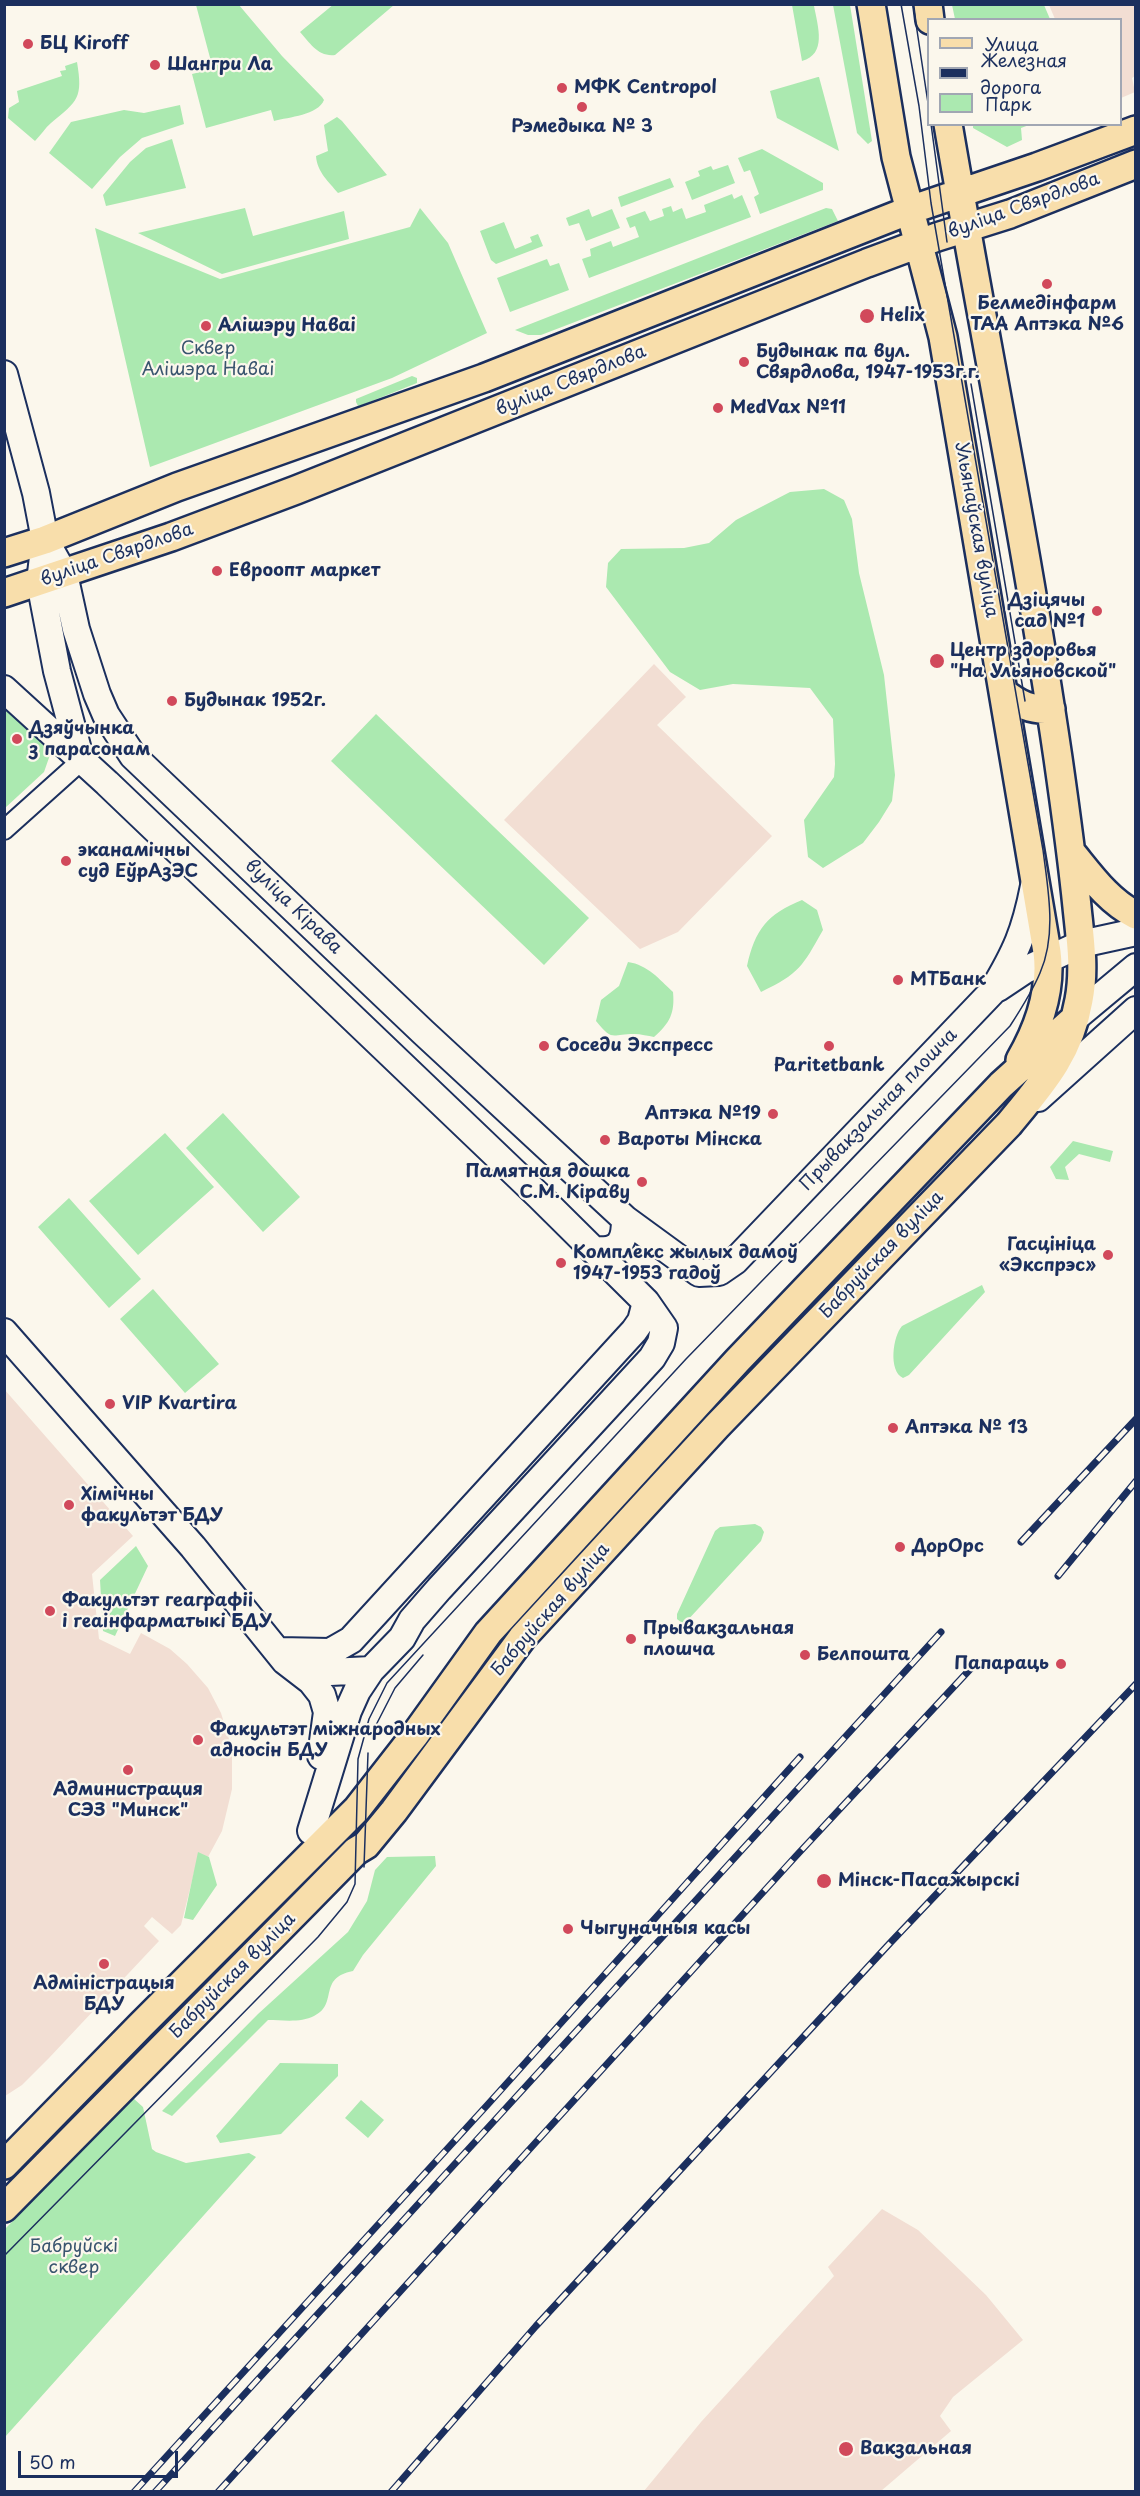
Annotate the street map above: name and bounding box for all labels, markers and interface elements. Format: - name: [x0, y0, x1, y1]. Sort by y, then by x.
- legend: [927, 18, 1122, 126]
- text: Улица: [985, 30, 1039, 57]
- place label: БЦ Kiroff: [40, 33, 128, 55]
- marker: БЦ Kiroff: [21, 37, 35, 51]
- text: Железная дорога: [980, 46, 1067, 100]
- place label: Шангри Ла: [167, 54, 273, 76]
- marker: Шангри Ла: [148, 58, 162, 72]
- place label: МФК Centropol: [574, 77, 717, 99]
- marker: МФК Centropol: [555, 81, 569, 95]
- text: Парк: [985, 90, 1031, 117]
- marker: Рэмедыка № 3: [575, 100, 589, 114]
- place label: Рэмедыка № 3: [511, 116, 653, 138]
- street label: вуліца Свярдлова: [945, 168, 1103, 244]
- marker: Белмедінфарм ТАА Аптэка №6: [1040, 277, 1054, 291]
- place label: Белмедінфарм ТАА Аптэка №6: [970, 293, 1124, 336]
- place label: Helix: [880, 305, 925, 327]
- marker: Helix: [858, 307, 876, 325]
- place label: Алішэру Наваі: [218, 315, 356, 337]
- marker: Алішэру Наваі: [199, 319, 213, 333]
- park label: Сквер Алішэра Наваі: [142, 338, 274, 380]
- street label: вуліца Свярдлова: [493, 341, 649, 421]
- place label: Будынак па вул. Свярдлова, 1947-1953г.г.: [756, 341, 980, 384]
- marker: Будынак па вул. Свярдлова, 1947-1953г.г.: [737, 355, 751, 369]
- place label: MedVax №11: [730, 397, 846, 419]
- marker: MedVax №11: [711, 401, 725, 415]
- street label: Ульянаўская вуліца: [950, 441, 1002, 619]
- street label: вуліца Свярдлова: [38, 519, 196, 591]
- place label: Евроопт маркет: [229, 560, 380, 582]
- marker: Евроопт маркет: [210, 564, 224, 578]
- place label: Дзіцячы сад №1: [1008, 590, 1085, 632]
- marker: Дзіцячы сад №1: [1090, 604, 1104, 618]
- place label: Центр здоровья "На Ульяновской": [950, 640, 1116, 682]
- marker: Центр здоровья "На Ульяновской": [928, 652, 946, 670]
- place label: Будынак 1952г.: [184, 690, 326, 712]
- marker: Будынак 1952г.: [165, 694, 179, 708]
- place label: Дзяўчынка з парасонам: [29, 718, 151, 760]
- marker: Дзяўчынка з парасонам: [10, 732, 24, 746]
- place label: эканамічны суд ЕўрАзЭС: [78, 840, 198, 882]
- marker: эканамічны суд ЕўрАзЭС: [59, 854, 73, 868]
- street label: вуліца Кірава: [240, 855, 346, 959]
- place label: МТБанк: [910, 969, 986, 991]
- marker: МТБанк: [891, 973, 905, 987]
- street label: Прывакзальная плошча: [796, 1025, 962, 1195]
- place label: Соседи Экспресс: [556, 1035, 713, 1057]
- marker: Соседи Экспресс: [537, 1039, 551, 1053]
- marker: Paritetbank: [822, 1039, 836, 1053]
- place label: Paritetbank: [774, 1055, 884, 1077]
- place label: Аптэка №19: [645, 1103, 761, 1125]
- marker: Аптэка №19: [766, 1107, 780, 1121]
- place label: Вароты Мінска: [617, 1129, 762, 1151]
- marker: Вароты Мінска: [598, 1133, 612, 1147]
- place label: Памятная дошка С.М. Кіраву: [466, 1161, 630, 1204]
- marker: Памятная дошка С.М. Кіраву: [635, 1175, 649, 1189]
- street label: Бабруйская вуліца: [816, 1187, 948, 1323]
- place label: Гасцініца «Экспрэс»: [999, 1234, 1096, 1276]
- place label: Комплекс жылых дамоў 1947-1953 гадоў: [573, 1242, 798, 1284]
- marker: Гасцініца «Экспрэс»: [1101, 1248, 1115, 1262]
- marker: Комплекс жылых дамоў 1947-1953 гадоў: [554, 1256, 568, 1270]
- place label: VIP Kvartira: [122, 1393, 237, 1415]
- marker: VIP Kvartira: [103, 1397, 117, 1411]
- place label: Аптэка № 13: [905, 1417, 1028, 1439]
- marker: Аптэка № 13: [886, 1421, 900, 1435]
- place label: Хімічны факультэт БДУ: [81, 1484, 223, 1526]
- marker: Хімічны факультэт БДУ: [62, 1498, 76, 1512]
- place label: ДорОрс: [912, 1536, 984, 1558]
- street label: Бабруйская вуліца: [487, 1539, 615, 1681]
- marker: ДорОрс: [893, 1540, 907, 1554]
- place label: Факультэт геаграфіі і геаінфарматыкі БДУ: [62, 1590, 271, 1632]
- marker: Факультэт геаграфіі і геаінфарматыкі БДУ: [43, 1604, 57, 1618]
- place label: Прывакзальная плошча: [643, 1618, 794, 1660]
- marker: Прывакзальная плошча: [624, 1632, 638, 1646]
- place label: Белпошта: [817, 1644, 910, 1666]
- marker: Белпошта: [798, 1648, 812, 1662]
- place label: Папараць: [954, 1653, 1049, 1675]
- marker: Папараць: [1054, 1657, 1068, 1671]
- place label: Факультэт міжнародных адносін БДУ: [210, 1719, 441, 1762]
- marker: Факультэт міжнародных адносін БДУ: [191, 1733, 205, 1747]
- marker: Администрация СЭЗ "Минск": [121, 1763, 135, 1777]
- place label: Администрация СЭЗ "Минск": [53, 1779, 203, 1822]
- place label: Мінск-Пасажырскі: [838, 1870, 1020, 1892]
- marker: Мінск-Пасажырскі: [815, 1872, 833, 1890]
- street label: Бабруйская вуліца: [166, 1909, 300, 2043]
- place label: Чыгуначныя касы: [580, 1918, 750, 1940]
- marker: Чыгуначныя касы: [561, 1922, 575, 1936]
- marker: Адміністрацыя БДУ: [97, 1957, 111, 1971]
- place label: Адміністрацыя БДУ: [33, 1973, 175, 2016]
- park label: Бабруйскі сквер: [30, 2236, 118, 2278]
- place label: Вакзальная: [860, 2438, 972, 2460]
- scale bar: [21, 2439, 182, 2477]
- marker: Вакзальная: [837, 2440, 855, 2458]
- text: 50 m: [29, 2448, 76, 2475]

